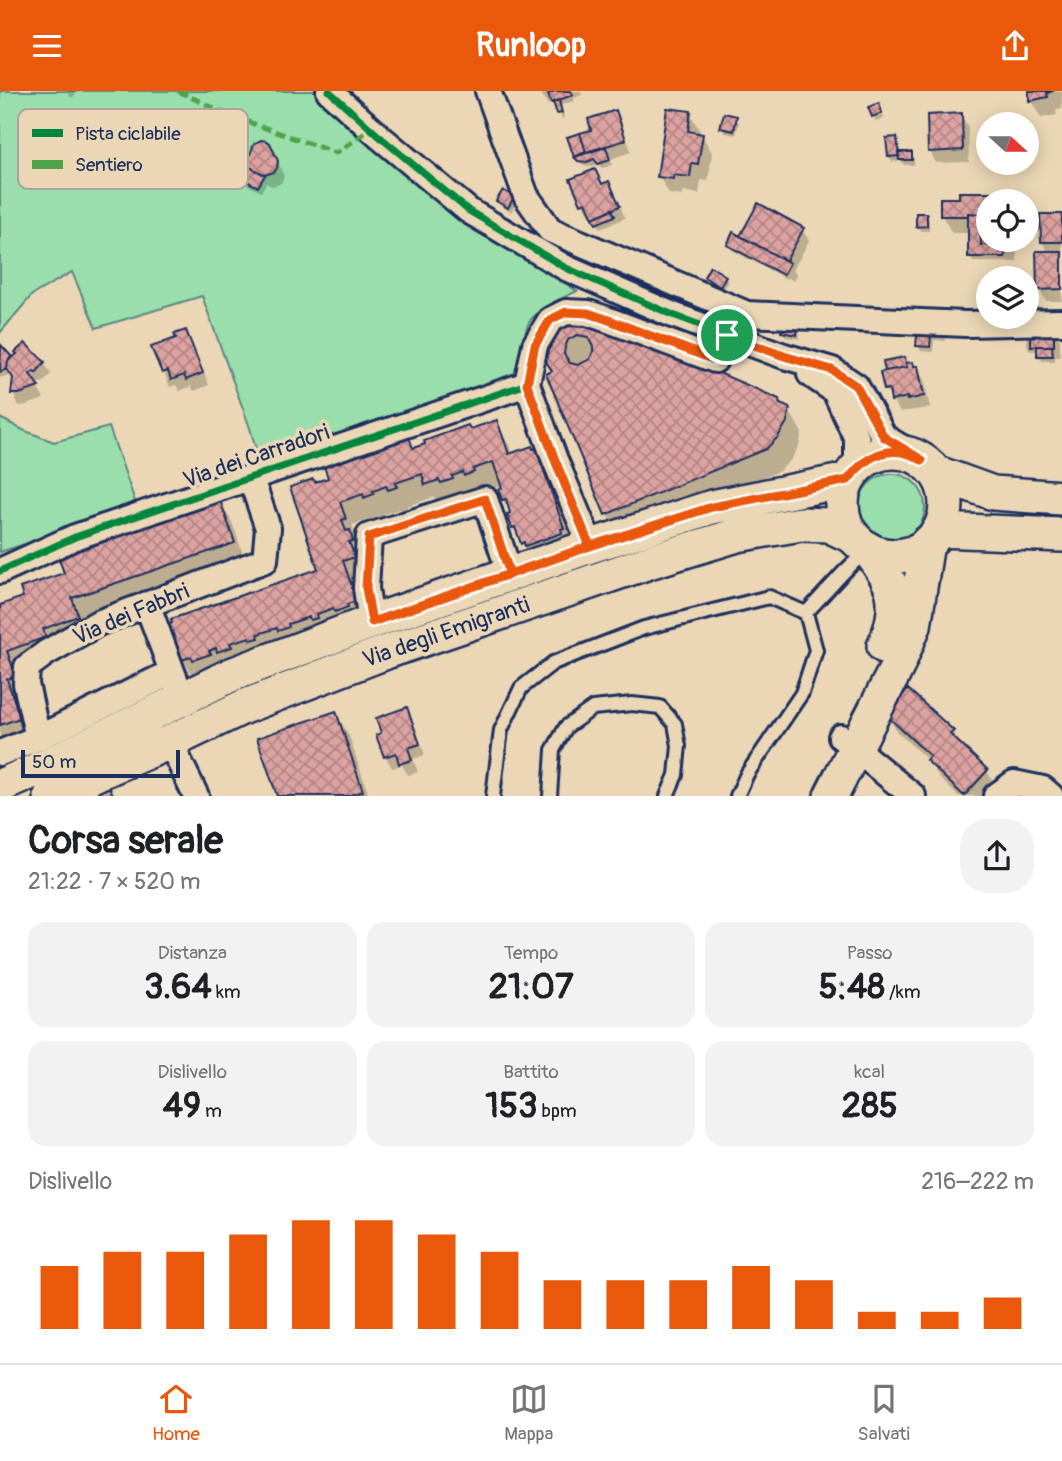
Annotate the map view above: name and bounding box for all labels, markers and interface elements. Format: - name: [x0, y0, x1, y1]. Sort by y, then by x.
- text: Runloop: [476, 26, 586, 66]
- icon: menu: [28, 27, 66, 65]
- icon: share: [996, 27, 1034, 65]
- legend: [18, 109, 248, 189]
- north arrow: [976, 112, 1040, 175]
- map controls: [976, 112, 1039, 329]
- text: Pista ciclabile: [75, 122, 181, 146]
- text: Sentiero: [75, 153, 143, 177]
- button: locate: [976, 189, 1039, 252]
- button: layers: [976, 266, 1039, 329]
- pin: [697, 305, 757, 365]
- icon: arrive: [708, 316, 746, 354]
- street label: Via dei Carradori: [179, 417, 333, 495]
- street label: Via dei Fabbri: [68, 577, 194, 651]
- street label: Via degli Emigranti: [359, 590, 533, 674]
- scale bar: [21, 747, 180, 779]
- text: 50 m: [32, 750, 76, 774]
- text: Corsa serale: [28, 817, 223, 865]
- button: share: [960, 819, 1034, 893]
- text: 21:22 · 7 × 520 m: [28, 867, 200, 896]
- text: Distanza: [158, 941, 227, 965]
- text: Tempo: [504, 941, 558, 965]
- text: Passo: [847, 941, 893, 965]
- text: 3.64: [144, 965, 212, 1009]
- text: 21:07: [488, 965, 574, 1009]
- text: 5:48: [819, 965, 885, 1009]
- text: km: [212, 980, 241, 1004]
- text: /km: [885, 980, 921, 1004]
- text: Dislivello: [158, 1060, 227, 1084]
- text: Battito: [503, 1060, 559, 1084]
- text: kcal: [854, 1060, 885, 1084]
- text: 49: [163, 1084, 201, 1128]
- text: 153: [485, 1084, 537, 1128]
- text: 285: [842, 1084, 898, 1128]
- text: m: [201, 1099, 222, 1123]
- text: bpm: [537, 1099, 577, 1123]
- text: Dislivello: [28, 1167, 112, 1196]
- text: 216–222 m: [921, 1167, 1034, 1196]
- tab: Home: [152, 1380, 200, 1446]
- tab: Mappa: [504, 1380, 553, 1446]
- tab: Salvati: [858, 1380, 910, 1446]

